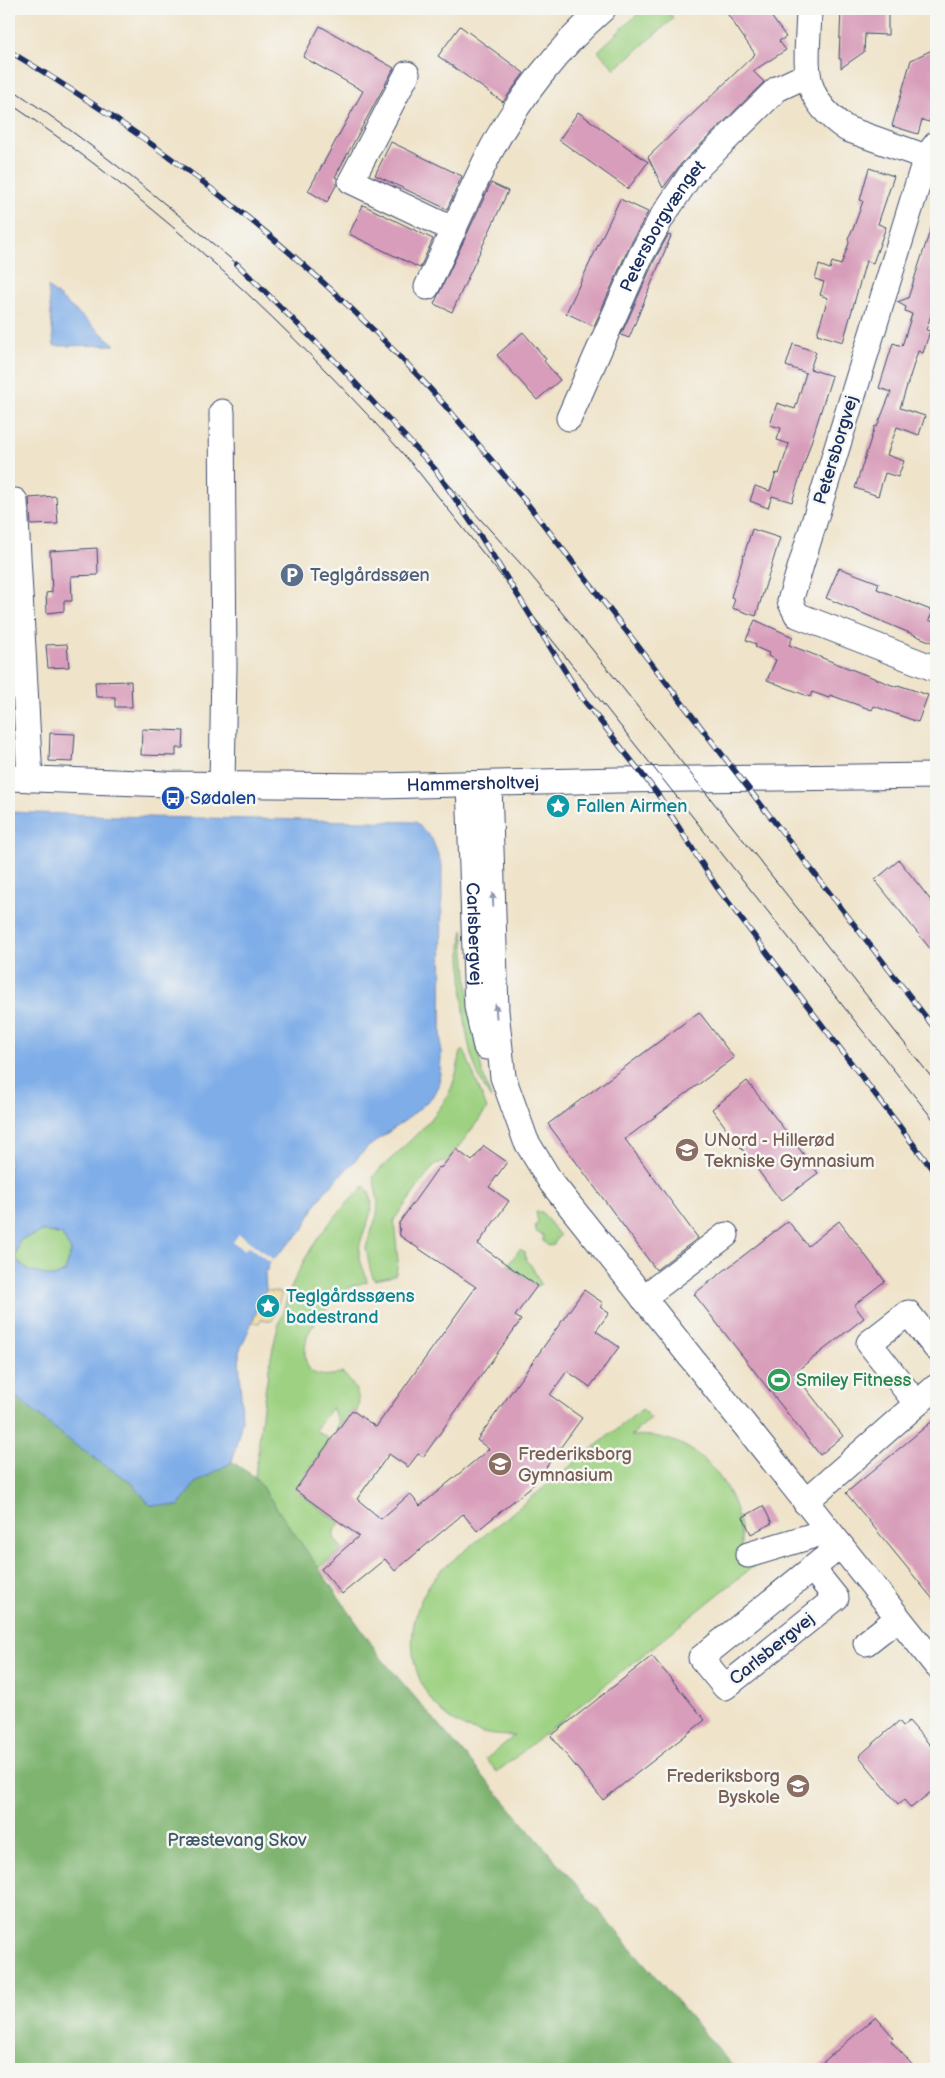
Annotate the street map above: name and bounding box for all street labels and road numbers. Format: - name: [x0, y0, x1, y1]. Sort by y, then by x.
- street label: Petersborgvænget: [616, 155, 710, 295]
- street label: Petersborgvej: [809, 393, 863, 507]
- street label: Hammersholtvej: [406, 771, 539, 796]
- street label: Carlsbergvej: [462, 882, 487, 986]
- street label: Carlsbergvej: [725, 1608, 819, 1690]

